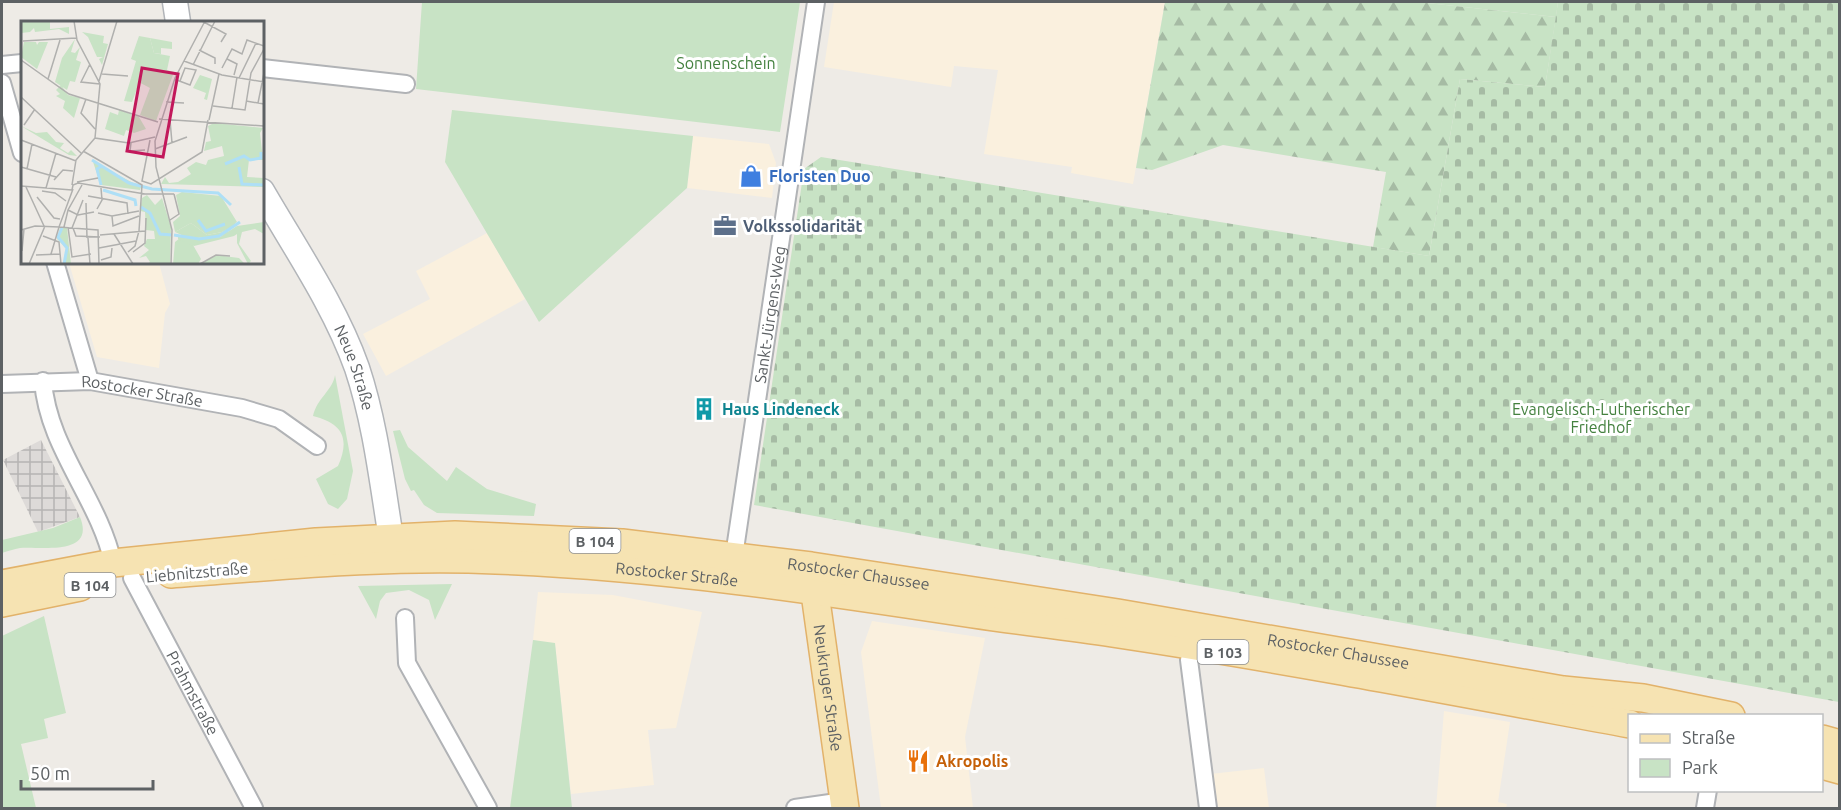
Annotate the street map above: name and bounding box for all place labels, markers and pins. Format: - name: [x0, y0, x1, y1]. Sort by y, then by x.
- shop icon: Floristen Duo: [738, 163, 764, 189]
- place label: Floristen Duo: [769, 167, 871, 185]
- office icon: Volkssolidarität: [712, 213, 738, 239]
- place label: Volkssolidarität: [743, 217, 863, 235]
- building icon: Haus Lindeneck: [691, 396, 717, 422]
- place label: Haus Lindeneck: [722, 400, 840, 418]
- restaurant icon: Akropolis: [905, 748, 931, 774]
- place label: Akropolis: [936, 752, 1008, 770]

